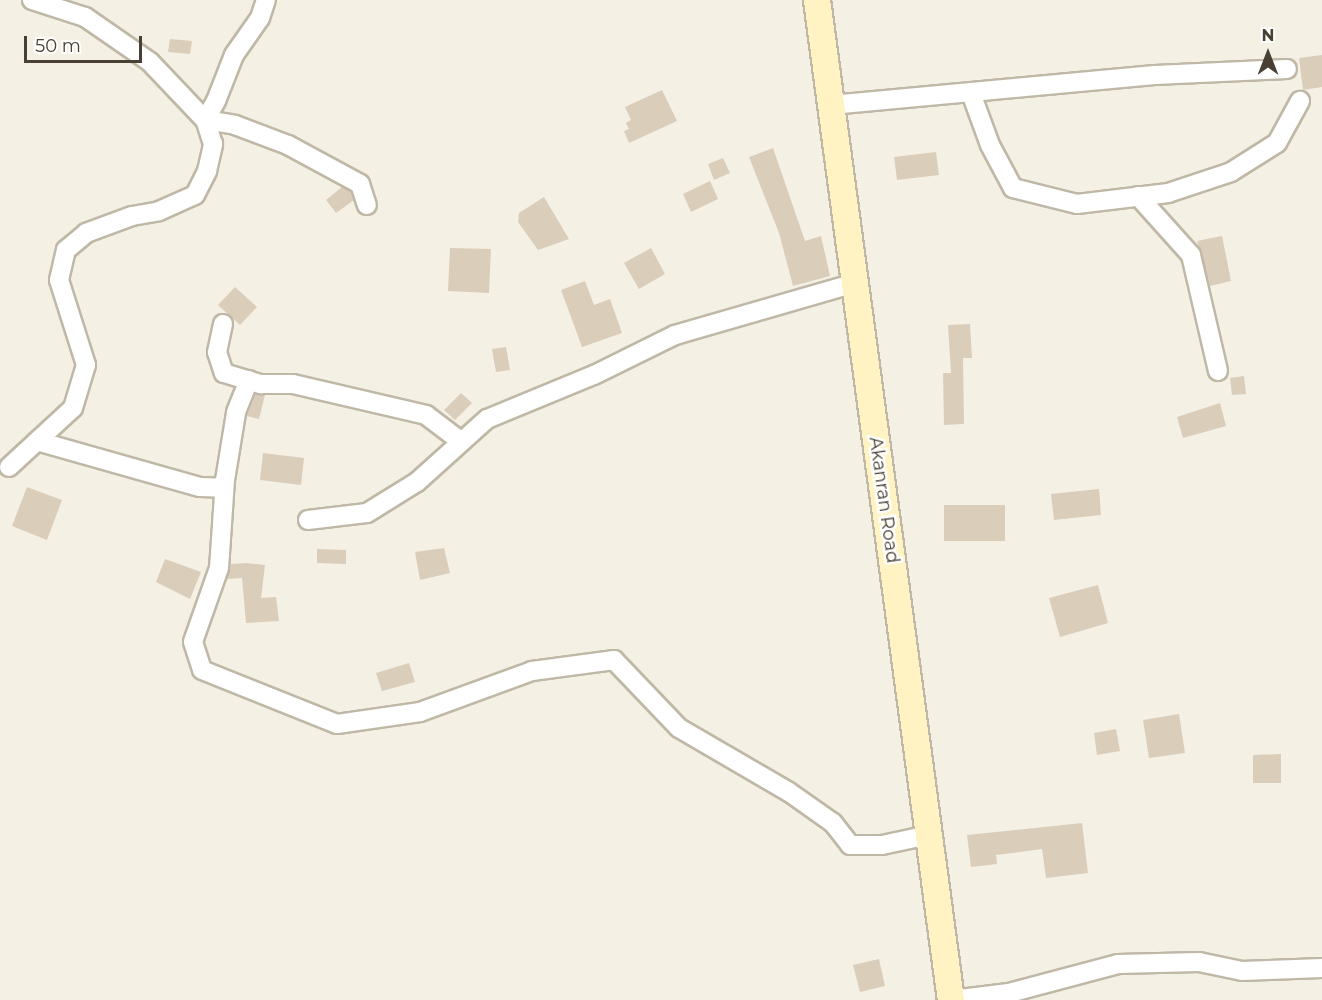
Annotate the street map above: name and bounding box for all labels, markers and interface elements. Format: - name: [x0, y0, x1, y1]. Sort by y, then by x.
- scale bar: [27, 24, 146, 62]
- north arrow: [1238, 24, 1298, 84]
- text: N: [1262, 26, 1274, 45]
- text: 50 m: [35, 35, 81, 57]
- street label: Akanran Road: [864, 435, 904, 565]

